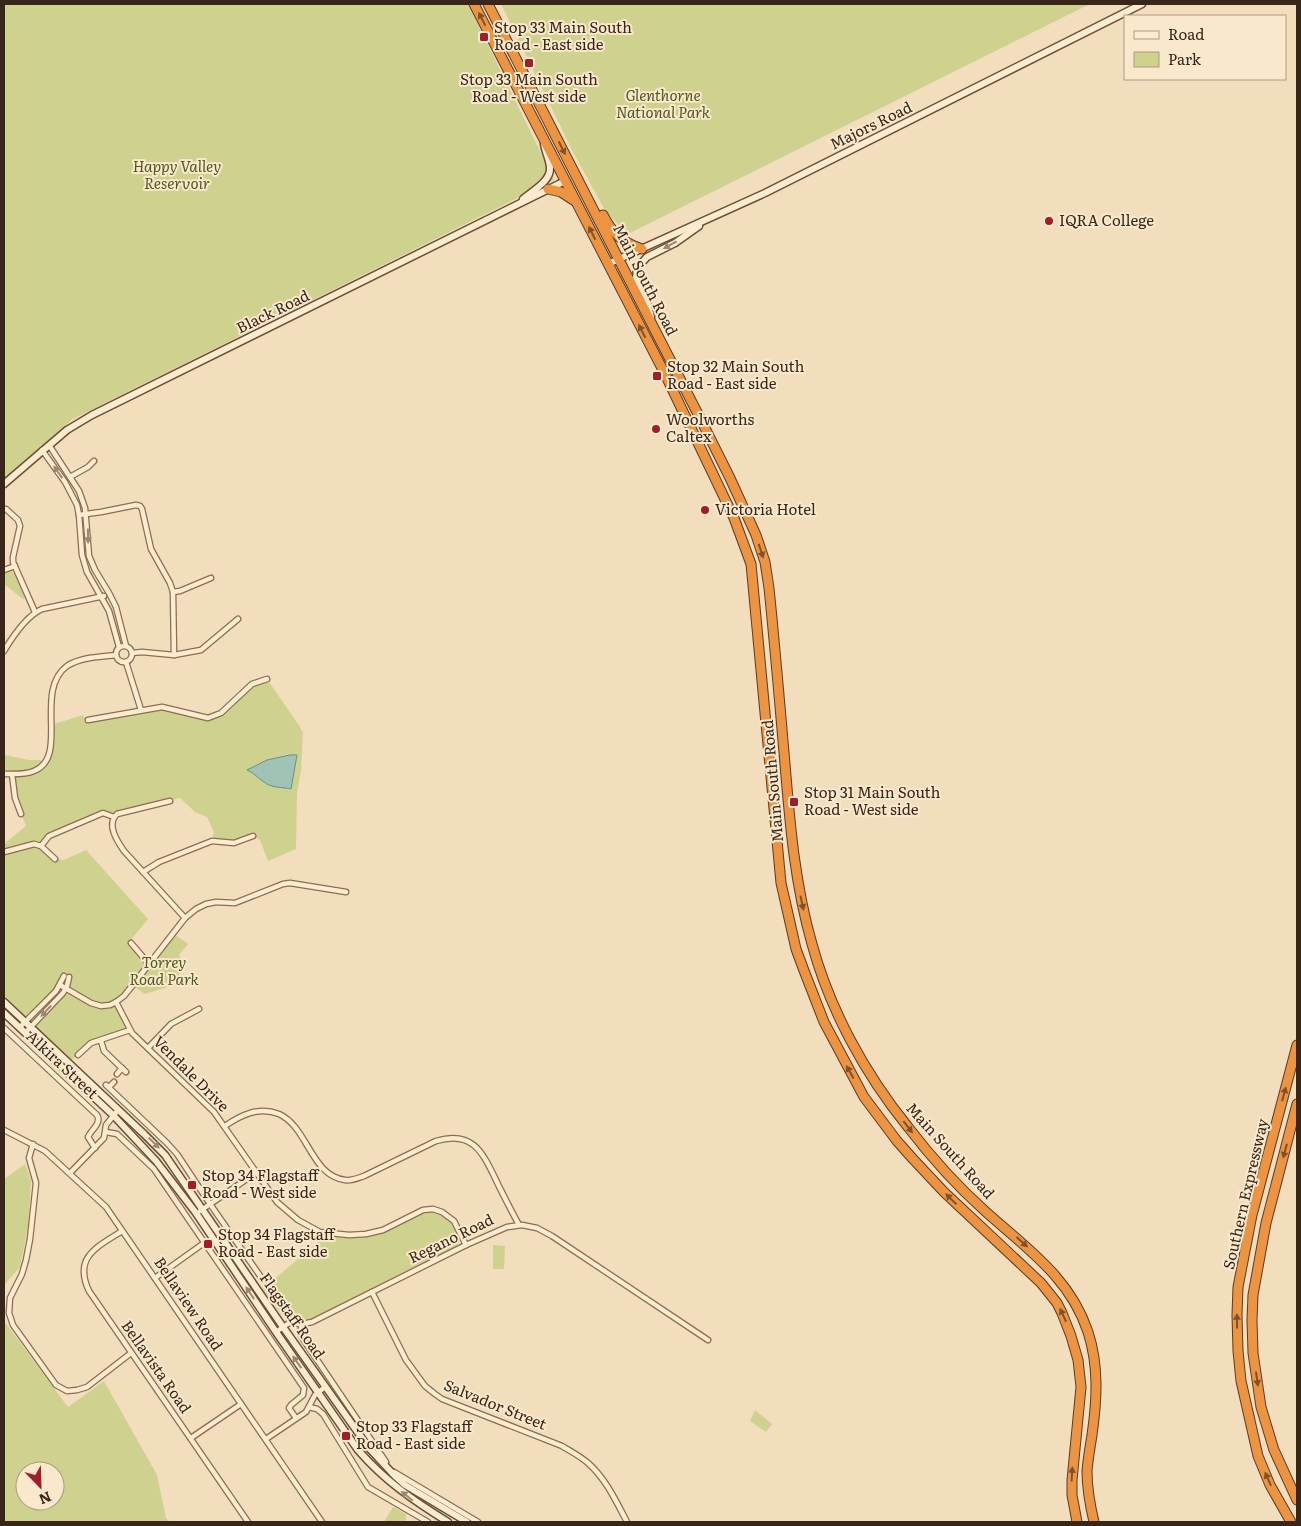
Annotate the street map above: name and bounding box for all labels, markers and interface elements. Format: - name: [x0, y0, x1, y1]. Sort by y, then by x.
- one-way arrow: [478, 12, 486, 26]
- place label: Stop 33 Main South Road - East side: [494, 15, 632, 55]
- legend: [1124, 15, 1286, 80]
- text: Road: [1168, 22, 1204, 45]
- marker: Stop 33 Main South Road - East side: [478, 31, 490, 43]
- text: Park: [1168, 47, 1202, 70]
- marker: Stop 33 Main South Road - West side: [523, 57, 535, 69]
- place label: Stop 33 Main South Road - West side: [460, 67, 598, 107]
- park label: Glenthorne National Park: [616, 83, 711, 123]
- street label: Majors Road: [825, 95, 915, 155]
- one-way arrow: [558, 141, 566, 155]
- park label: Happy Valley Reservoir: [133, 154, 221, 194]
- place label: IQRA College: [1059, 208, 1154, 231]
- marker: IQRA College: [1043, 215, 1055, 227]
- street label: Main South Road: [608, 219, 684, 339]
- one-way arrow: [588, 225, 596, 240]
- one-way arrow: [663, 241, 677, 250]
- street label: Black Road: [232, 283, 313, 338]
- one-way arrow: [638, 324, 646, 338]
- place label: Stop 32 Main South Road - East side: [667, 354, 805, 394]
- marker: Stop 32 Main South Road - East side: [651, 370, 663, 382]
- place label: Woolworths Caltex: [666, 407, 754, 447]
- marker: Woolworths Caltex: [650, 423, 662, 435]
- one-way arrow: [53, 466, 63, 479]
- place label: Victoria Hotel: [715, 497, 816, 520]
- marker: Victoria Hotel: [699, 504, 711, 516]
- one-way arrow: [84, 528, 92, 544]
- one-way arrow: [757, 544, 765, 559]
- street label: Main South Road: [755, 719, 788, 843]
- place label: Stop 31 Main South Road - West side: [804, 780, 941, 820]
- marker: Stop 31 Main South Road - West side: [788, 796, 800, 808]
- one-way arrow: [798, 895, 806, 911]
- park label: Torrey Road Park: [129, 950, 200, 990]
- one-way arrow: [40, 1005, 52, 1017]
- street label: Alkira Street: [22, 1024, 104, 1103]
- street label: Vendale Drive: [149, 1030, 235, 1116]
- one-way arrow: [846, 1064, 854, 1079]
- one-way arrow: [1280, 1086, 1288, 1102]
- street label: Main South Road: [901, 1097, 1001, 1203]
- street label: Southern Expressway: [1216, 1116, 1273, 1271]
- one-way arrow: [902, 1120, 913, 1133]
- one-way arrow: [148, 1137, 160, 1149]
- one-way arrow: [1281, 1143, 1289, 1158]
- place label: Stop 34 Flagstaff Road - West side: [202, 1163, 320, 1203]
- marker: Stop 34 Flagstaff Road - West side: [186, 1179, 198, 1191]
- one-way arrow: [945, 1193, 957, 1205]
- street label: Regano Road: [404, 1207, 497, 1268]
- place label: Stop 34 Flagstaff Road - East side: [218, 1222, 336, 1262]
- one-way arrow: [1015, 1236, 1027, 1248]
- marker: Stop 34 Flagstaff Road - East side: [202, 1238, 214, 1250]
- street label: Bellaview Road: [149, 1252, 229, 1355]
- street label: Flagstaff Road: [255, 1267, 332, 1363]
- one-way arrow: [245, 1286, 255, 1300]
- one-way arrow: [1058, 1308, 1066, 1322]
- one-way arrow: [1233, 1313, 1241, 1329]
- street label: Bellavista Road: [117, 1315, 198, 1417]
- one-way arrow: [292, 1355, 302, 1369]
- one-way arrow: [1253, 1372, 1261, 1388]
- street label: Salvador Street: [441, 1373, 550, 1435]
- place label: Stop 33 Flagstaff Road - East side: [356, 1414, 473, 1454]
- marker: Stop 33 Flagstaff Road - East side: [340, 1430, 352, 1442]
- north arrow: [15, 1461, 65, 1511]
- one-way arrow: [1068, 1466, 1076, 1482]
- one-way arrow: [1264, 1472, 1272, 1486]
- text: N: [36, 1487, 55, 1510]
- one-way arrow: [401, 1491, 414, 1502]

